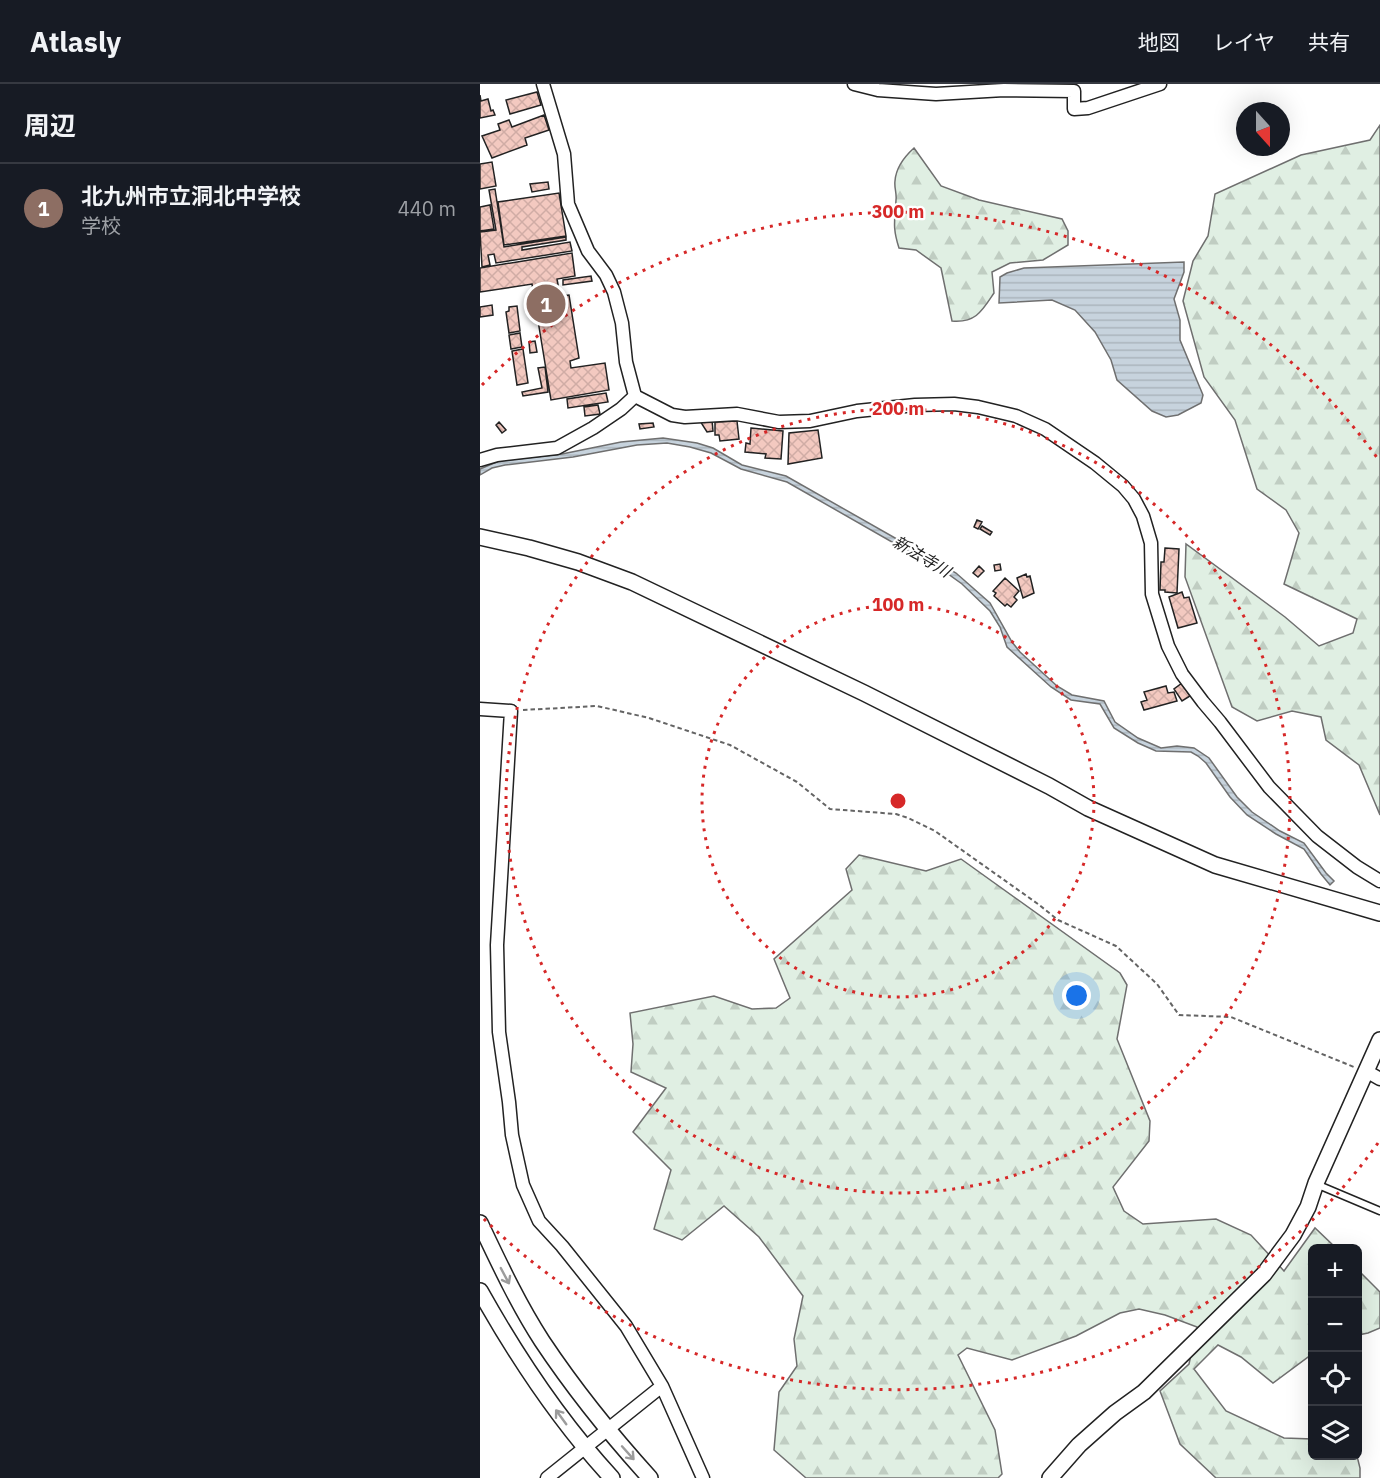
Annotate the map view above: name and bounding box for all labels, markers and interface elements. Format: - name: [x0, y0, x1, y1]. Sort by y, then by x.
- text: Atlasly: [30, 23, 121, 60]
- text: 地図: [1138, 28, 1180, 56]
- text: レイヤ: [1213, 28, 1275, 56]
- text: 共有: [1308, 28, 1350, 56]
- north arrow: [1236, 102, 1290, 156]
- text: 周辺: [24, 108, 76, 142]
- text: 北九州市立洞北中学校: [81, 181, 301, 210]
- text: 1: [38, 195, 50, 222]
- text: 440 m: [398, 195, 456, 222]
- text: 300 m: [872, 200, 924, 223]
- text: 学校: [81, 212, 121, 239]
- pin: 1: [526, 282, 566, 326]
- text: 200 m: [872, 397, 924, 420]
- water label: 新法寺川: [889, 531, 956, 582]
- text: 100 m: [872, 593, 924, 616]
- centre of rings: [888, 791, 908, 811]
- your location: [1062, 981, 1091, 1010]
- map controls: [1308, 1244, 1362, 1460]
- button: +: [1308, 1244, 1362, 1298]
- one-way arrow: [500, 1266, 511, 1284]
- button: −: [1308, 1298, 1362, 1352]
- button: locate: [1308, 1352, 1362, 1406]
- button: layers: [1308, 1406, 1362, 1460]
- one-way arrow: [555, 1409, 567, 1425]
- one-way arrow: [621, 1445, 635, 1460]

